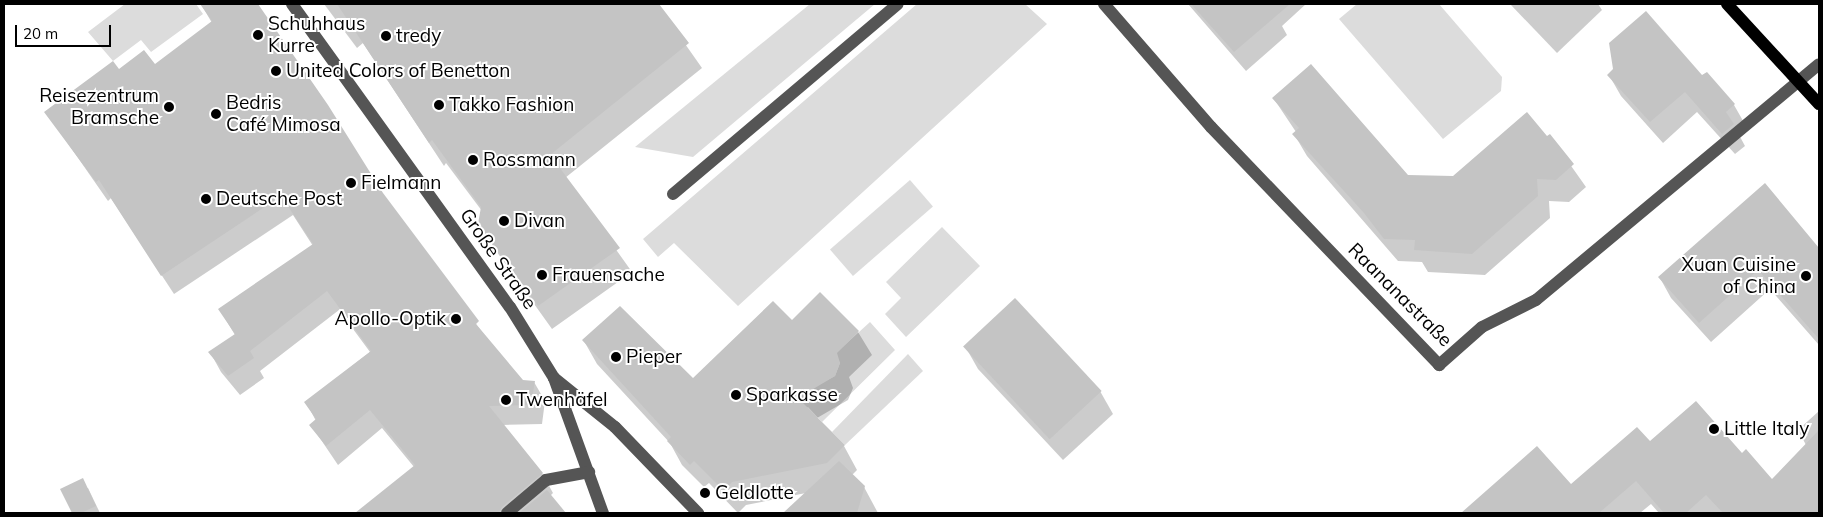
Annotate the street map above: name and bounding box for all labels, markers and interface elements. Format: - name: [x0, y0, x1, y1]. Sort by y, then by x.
- place label: Schuhhaus Kurre: [268, 13, 365, 57]
- scale bar: [18, 15, 114, 47]
- text: 20 m: [23, 24, 58, 43]
- place label: tredy: [396, 25, 441, 47]
- marker: Schuhhaus Kurre: [252, 29, 264, 41]
- marker: tredy: [380, 30, 392, 42]
- place label: United Colors of Benetton: [286, 60, 510, 82]
- marker: United Colors of Benetton: [270, 65, 282, 77]
- place label: Reisezentrum Bramsche: [39, 85, 159, 129]
- place label: Bedris Café Mimosa: [226, 92, 341, 136]
- place label: Takko Fashion: [449, 94, 574, 116]
- marker: Takko Fashion: [433, 99, 445, 111]
- marker: Reisezentrum Bramsche: [163, 101, 175, 113]
- marker: Bedris Café Mimosa: [210, 108, 222, 120]
- place label: Rossmann: [483, 149, 576, 171]
- marker: Rossmann: [467, 154, 479, 166]
- place label: Fielmann: [361, 172, 441, 194]
- marker: Fielmann: [345, 177, 357, 189]
- place label: Deutsche Post: [216, 188, 342, 210]
- marker: Deutsche Post: [200, 193, 212, 205]
- street label: Große Straße: [455, 204, 541, 314]
- place label: Divan: [514, 210, 565, 232]
- marker: Divan: [498, 215, 510, 227]
- street label: Raananastraße: [1343, 238, 1457, 352]
- place label: Xuan Cuisine of China: [1681, 254, 1796, 298]
- place label: Frauensache: [552, 264, 665, 286]
- marker: Frauensache: [536, 269, 548, 281]
- marker: Xuan Cuisine of China: [1800, 270, 1812, 282]
- place label: Apollo-Optik: [335, 308, 446, 330]
- marker: Apollo-Optik: [450, 313, 462, 325]
- place label: Pieper: [626, 346, 682, 368]
- marker: Pieper: [610, 351, 622, 363]
- place label: Sparkasse: [746, 384, 838, 406]
- place label: Twenhäfel: [516, 389, 608, 411]
- marker: Sparkasse: [730, 389, 742, 401]
- marker: Twenhäfel: [500, 394, 512, 406]
- place label: Little Italy: [1724, 418, 1809, 440]
- marker: Little Italy: [1708, 423, 1720, 435]
- place label: Geldlotte: [715, 482, 794, 504]
- marker: Geldlotte: [699, 487, 711, 499]

